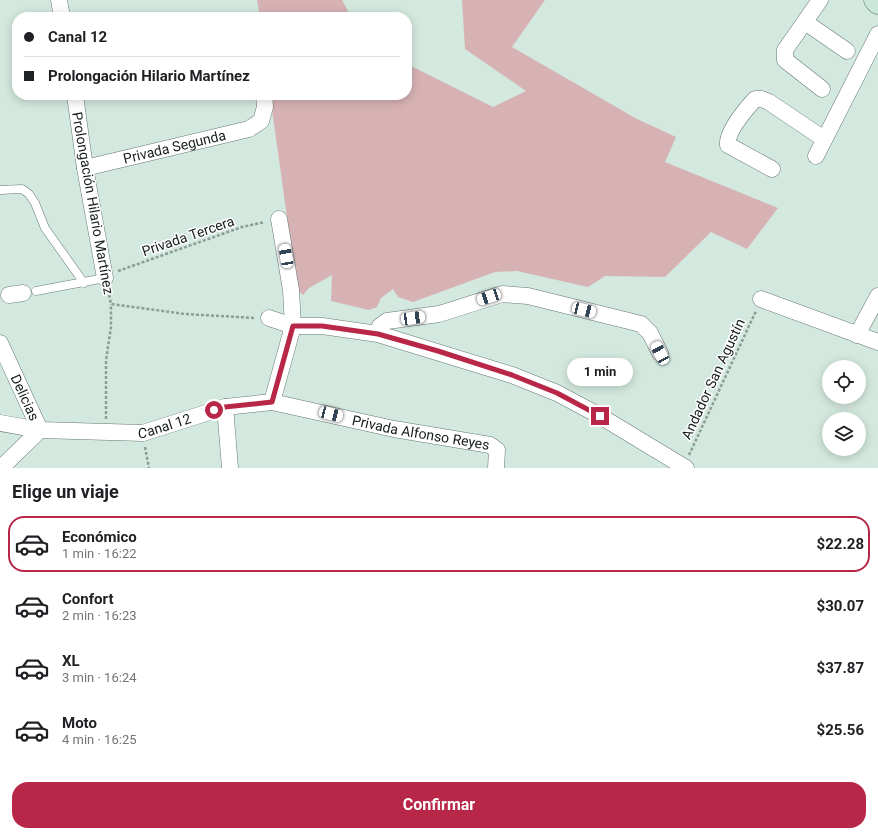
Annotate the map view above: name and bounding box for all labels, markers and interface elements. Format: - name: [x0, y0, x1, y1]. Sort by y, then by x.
- text: Canal 12: [48, 28, 107, 46]
- text: Prolongación Hilario Martínez: [48, 67, 250, 85]
- street label: Prolongación Hilario Martínez: [69, 111, 117, 296]
- street label: Privada Segunda: [122, 127, 227, 167]
- street label: Privada Tercera: [140, 213, 236, 259]
- car: [278, 243, 294, 269]
- car: [476, 288, 502, 306]
- car: [571, 301, 597, 319]
- car: [400, 310, 426, 326]
- street label: Andador San Agustín: [678, 316, 748, 442]
- car: [649, 340, 671, 366]
- callout: 1 min: [567, 358, 633, 386]
- map controls: [822, 360, 866, 456]
- button: locate: [822, 360, 866, 404]
- text: 1 min: [584, 364, 616, 379]
- street label: Delicias: [8, 372, 43, 423]
- route start: [205, 401, 223, 419]
- car: [318, 405, 344, 423]
- route end: [591, 407, 609, 425]
- street label: Canal 12: [138, 410, 193, 441]
- street label: Privada Alfonso Reyes: [351, 412, 491, 453]
- button: layers: [822, 412, 866, 456]
- text: Elige un viaje: [12, 481, 119, 502]
- icon: car: [14, 526, 50, 562]
- text: Económico: [62, 528, 137, 546]
- text: $22.28: [817, 535, 864, 553]
- text: 1 min · 16:22: [62, 546, 137, 561]
- icon: car: [14, 588, 50, 624]
- text: Confort: [62, 590, 113, 608]
- text: $30.07: [817, 597, 864, 615]
- text: 2 min · 16:23: [62, 608, 137, 623]
- icon: car: [14, 650, 50, 686]
- text: XL: [62, 652, 80, 670]
- text: $37.87: [817, 659, 864, 677]
- text: 3 min · 16:24: [62, 670, 137, 685]
- icon: car: [14, 712, 50, 748]
- text: Moto: [62, 714, 97, 732]
- text: $25.56: [817, 721, 864, 739]
- text: 4 min · 16:25: [62, 732, 137, 747]
- button: Confirmar: [12, 782, 866, 828]

